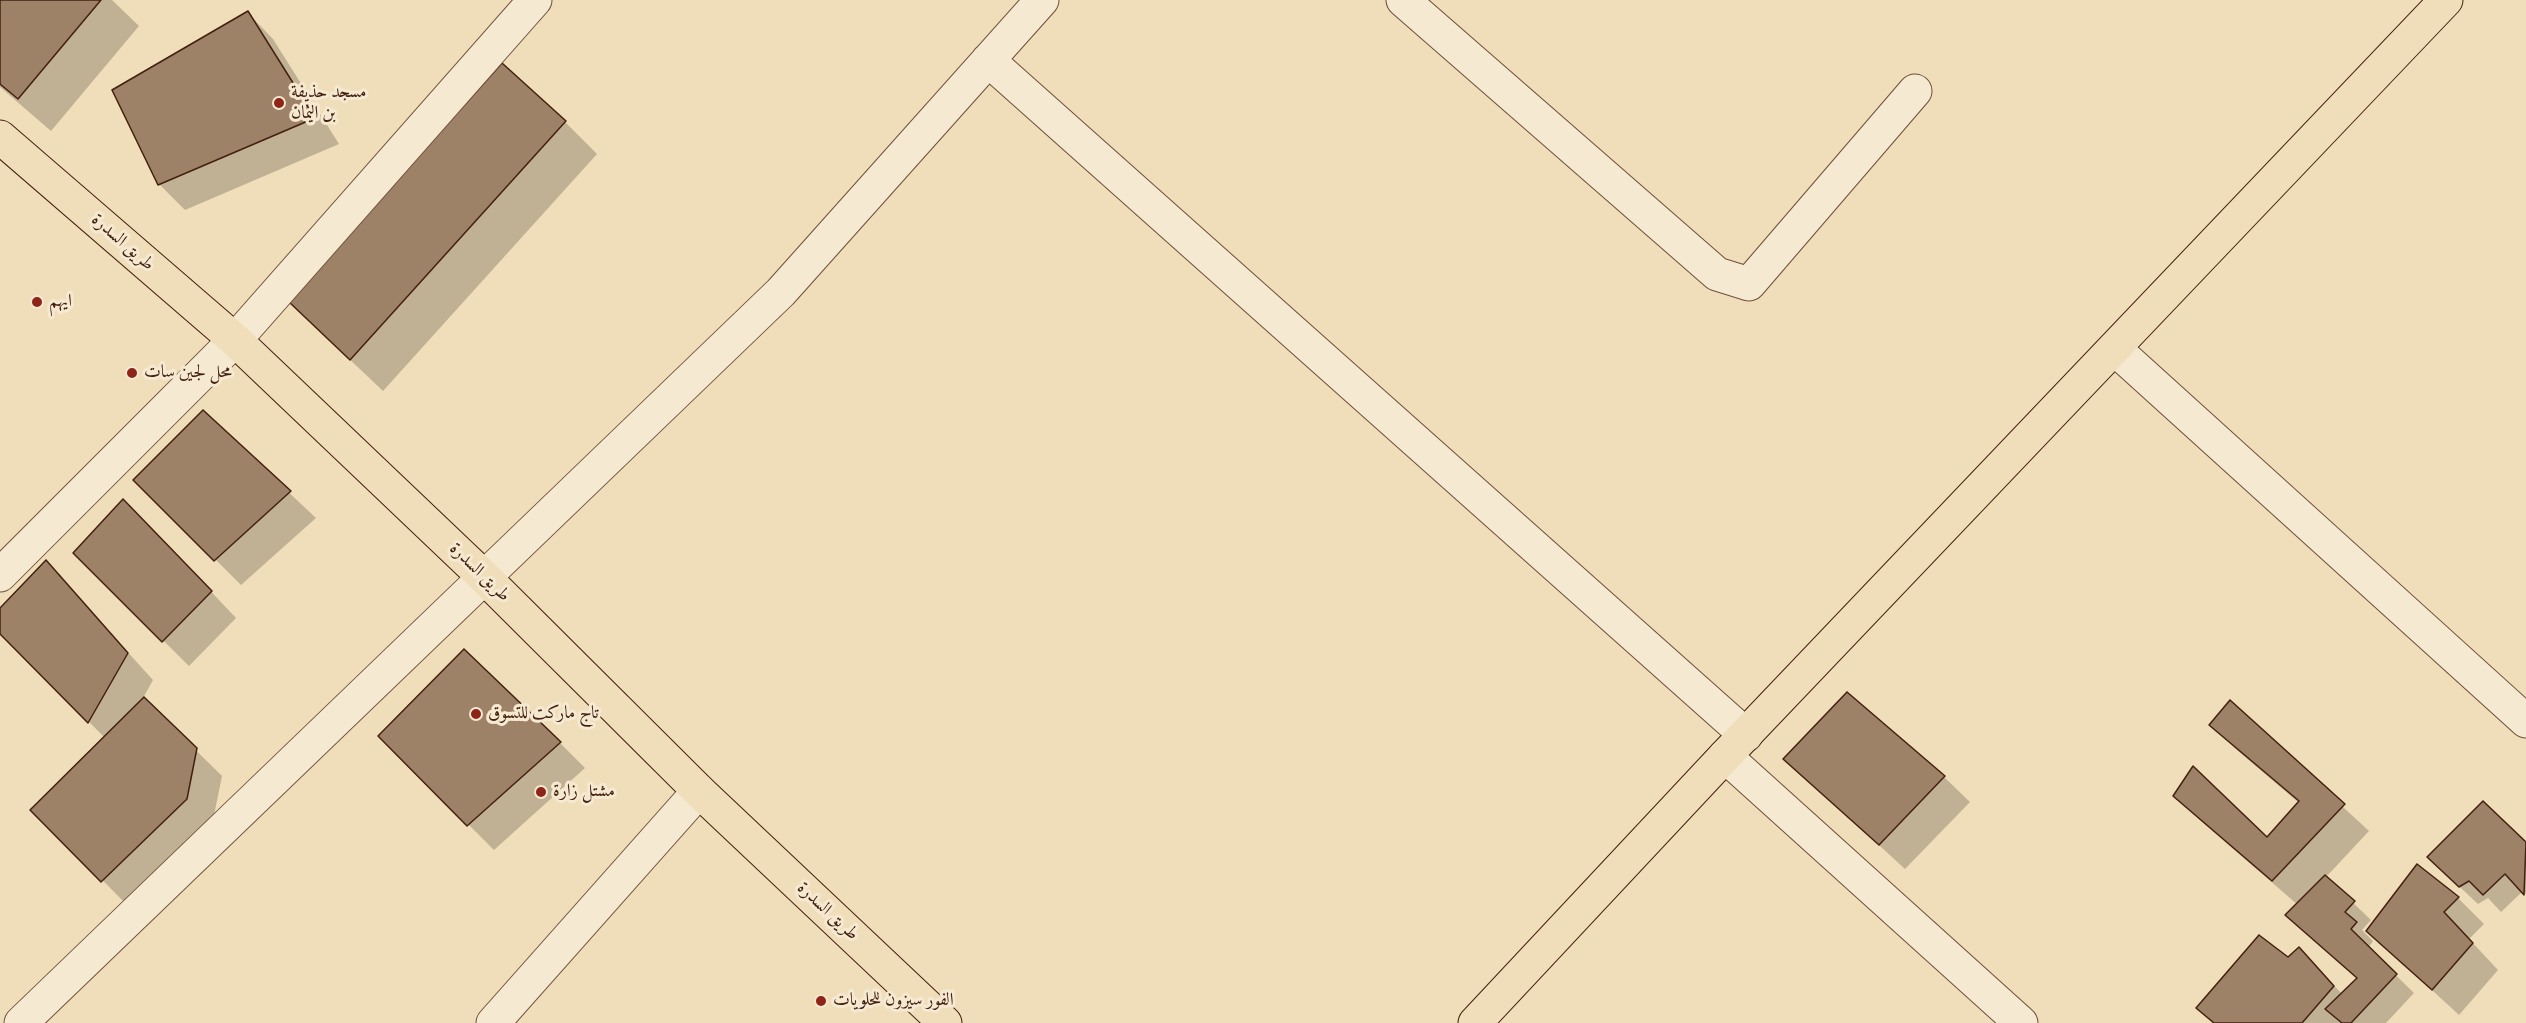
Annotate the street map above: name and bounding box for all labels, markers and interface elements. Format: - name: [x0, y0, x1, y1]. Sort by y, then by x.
- place label: مسجد حذيفة بن اليمان: [291, 82, 367, 124]
- marker: مسجد حذيفة بن اليمان: [272, 96, 286, 110]
- street label: طريق السدرة: [86, 210, 158, 276]
- place label: ايهم: [49, 291, 72, 313]
- marker: ايهم: [30, 295, 44, 309]
- place label: محل لجين سات: [144, 362, 232, 384]
- marker: محل لجين سات: [125, 366, 139, 380]
- street label: طريق السدرة: [444, 539, 514, 607]
- place label: تاج ماركت للتسوق: [488, 703, 599, 725]
- marker: تاج ماركت للتسوق: [469, 707, 483, 721]
- place label: مشتل زارة: [553, 781, 615, 803]
- marker: مشتل زارة: [534, 785, 548, 799]
- street label: طريق السدرة: [792, 878, 862, 946]
- place label: الفور سيزون للحلويات: [833, 990, 954, 1012]
- marker: الفور سيزون للحلويات: [814, 994, 828, 1008]

